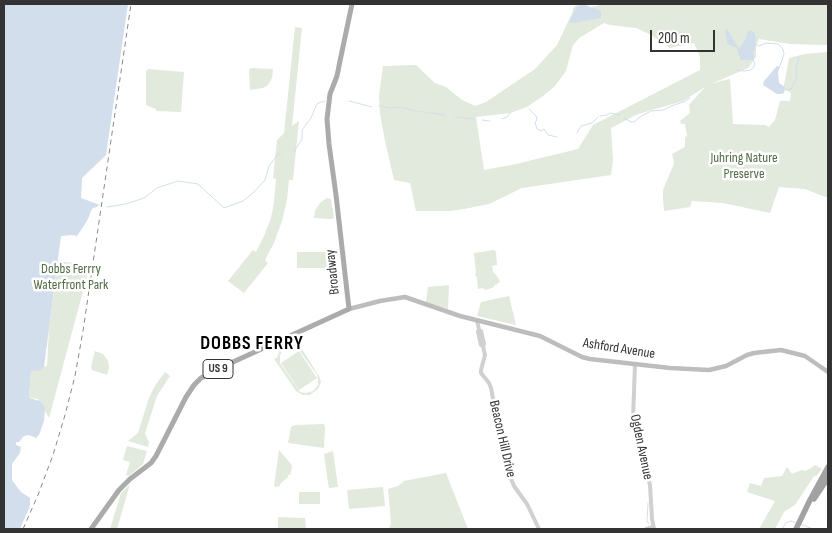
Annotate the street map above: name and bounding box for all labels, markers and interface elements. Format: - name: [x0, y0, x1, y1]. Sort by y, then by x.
- scale bar: [652, 20, 717, 52]
- text: 200 m: [658, 29, 690, 48]
- park label: Juhring Nature Preserve: [710, 150, 778, 182]
- street label: Broadway: [322, 249, 344, 295]
- park label: Dobbs Ferrry Waterfront Park: [34, 261, 108, 294]
- district label: DOBBS FERRY: [199, 333, 305, 355]
- street label: Ashford Avenue: [582, 335, 656, 363]
- road number: US 9: [203, 359, 233, 378]
- street label: Beacon Hill Drive: [485, 399, 519, 479]
- street label: Ogden Avenue: [626, 413, 656, 481]

